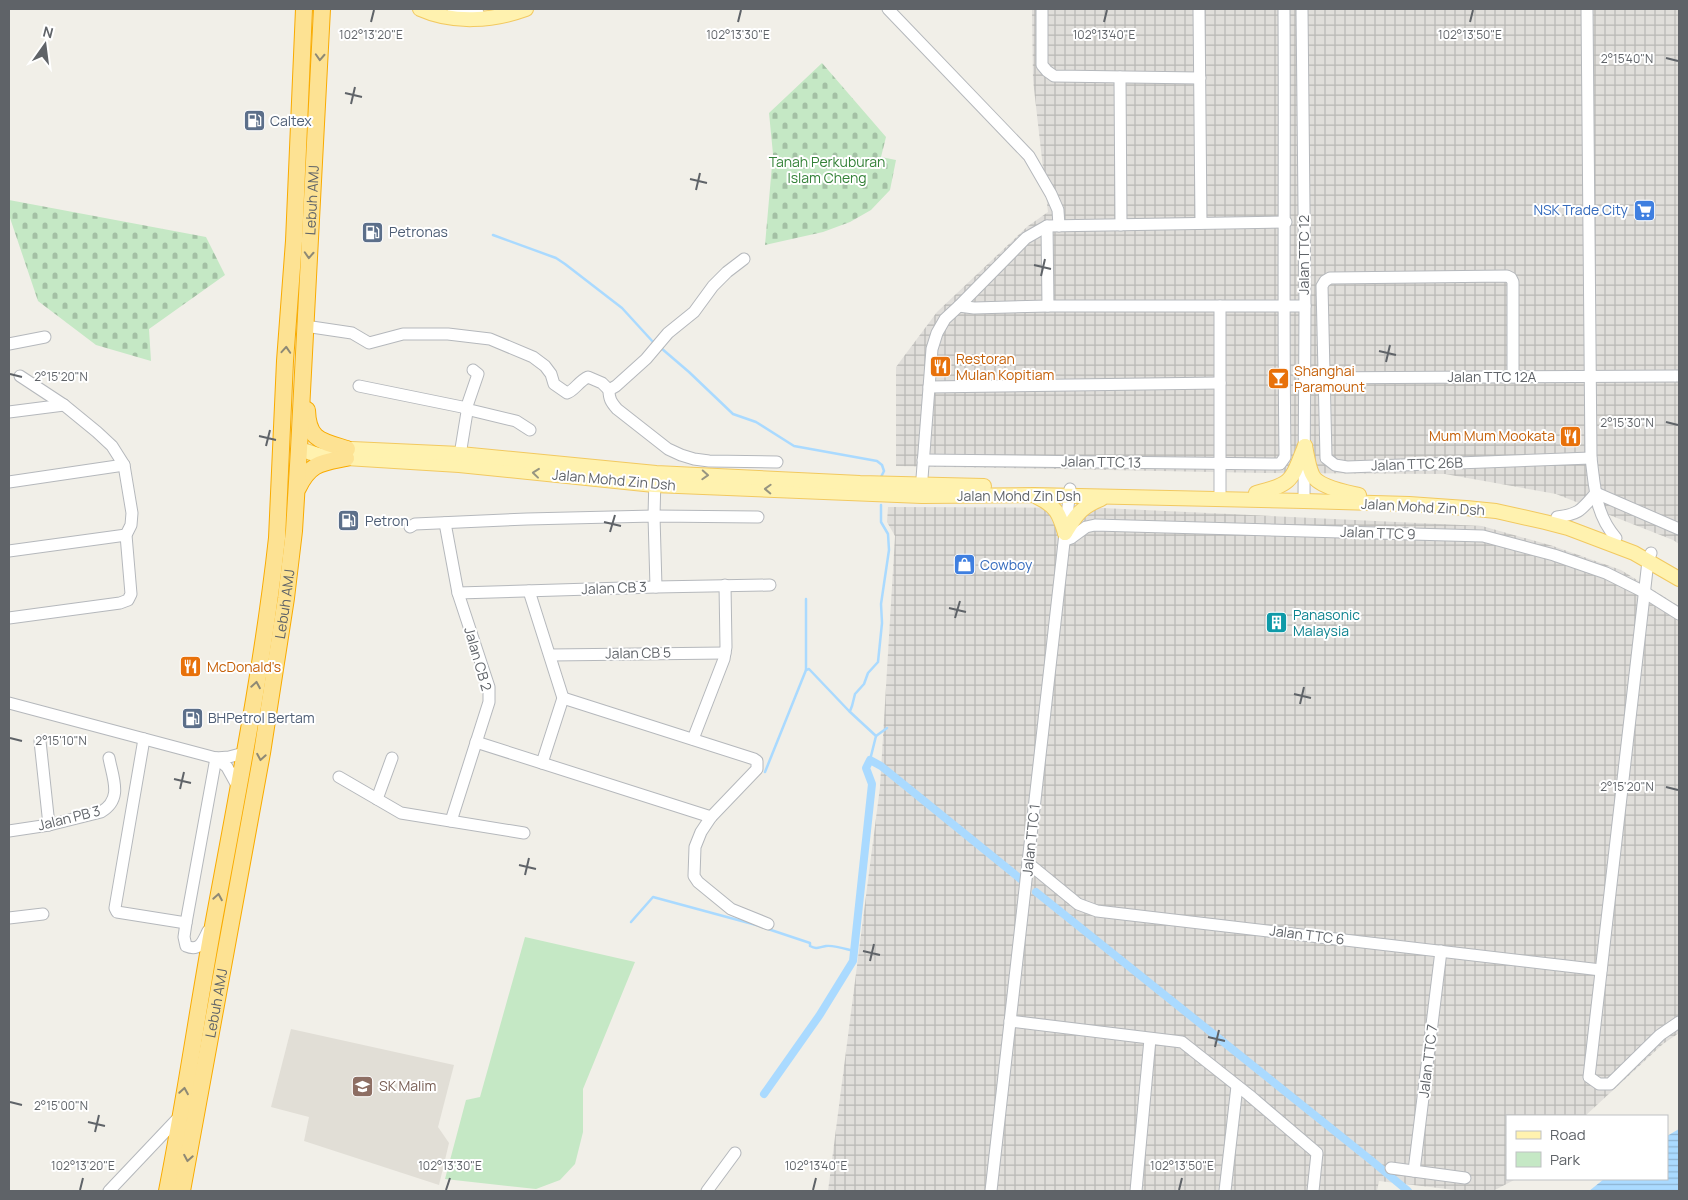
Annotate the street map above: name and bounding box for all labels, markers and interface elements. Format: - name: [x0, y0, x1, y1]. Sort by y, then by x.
- north arrow: [20, 20, 70, 70]
- text: N: [41, 21, 55, 42]
- text: 102°13'20"E: [339, 26, 403, 43]
- text: 102°13'30"E: [706, 26, 770, 43]
- text: 102°13'40"E: [1073, 26, 1135, 43]
- text: 102°13'50"E: [1438, 26, 1502, 43]
- text: 2°15'40"N: [1601, 50, 1653, 67]
- one-way arrow: [314, 54, 325, 62]
- fuel station icon: Caltex: [242, 109, 266, 133]
- place label: Caltex: [270, 111, 312, 130]
- park label: Tanah Perkuburan Islam Cheng: [769, 152, 885, 187]
- street label: Lebuh AMJ: [300, 164, 323, 236]
- supermarket icon: NSK Trade City: [1632, 198, 1656, 222]
- place label: NSK Trade City: [1533, 200, 1629, 219]
- street label: Jalan TTC 12: [1294, 215, 1313, 295]
- fuel station icon: Petronas: [361, 220, 385, 244]
- place label: Petronas: [389, 222, 448, 241]
- one-way arrow: [303, 251, 314, 259]
- one-way arrow: [280, 345, 291, 353]
- place label: Restoran Mulan Kopitiam: [956, 349, 1054, 384]
- restaurant icon: Restoran Mulan Kopitiam: [928, 355, 952, 379]
- place label: Shanghai Paramount: [1294, 361, 1365, 396]
- bar icon: Shanghai Paramount: [1266, 367, 1290, 391]
- street label: Jalan TTC 12A: [1448, 367, 1537, 386]
- text: 2°15'20"N: [34, 368, 88, 385]
- text: 2°15'30"N: [1600, 414, 1654, 431]
- restaurant icon: Mum Mum Mookata: [1559, 424, 1583, 448]
- place label: Mum Mum Mookata: [1429, 426, 1555, 445]
- street label: Jalan TTC 13: [1061, 451, 1141, 472]
- street label: Jalan TTC 26B: [1371, 452, 1464, 475]
- street label: Jalan Mohd Zin Dsh: [551, 465, 677, 494]
- one-way arrow: [532, 468, 540, 479]
- one-way arrow: [701, 470, 709, 481]
- one-way arrow: [764, 484, 772, 495]
- street label: Jalan Mohd Zin Dsh: [957, 486, 1081, 505]
- street label: Jalan Mohd Zin Dsh: [1361, 494, 1485, 519]
- fuel station icon: Petron: [337, 509, 361, 533]
- place label: Petron: [365, 511, 409, 530]
- street label: Jalan TTC 9: [1340, 522, 1416, 543]
- shop icon: Cowboy: [952, 553, 976, 577]
- place label: Cowboy: [980, 555, 1033, 574]
- street label: Lebuh AMJ: [270, 568, 298, 640]
- street label: Jalan CB 3: [581, 577, 647, 598]
- place label: Panasonic Malaysia: [1293, 605, 1360, 640]
- building icon: Panasonic Malaysia: [1265, 611, 1289, 635]
- street label: Jalan CB 2: [460, 625, 497, 693]
- street label: Jalan CB 5: [605, 642, 671, 663]
- restaurant icon: McDonald's: [179, 655, 203, 679]
- place label: McDonald's: [207, 657, 281, 676]
- one-way arrow: [251, 681, 261, 690]
- fuel station icon: BHPetrol Bertam: [180, 706, 204, 730]
- place label: BHPetrol Bertam: [208, 708, 315, 727]
- text: 2°15'10"N: [35, 732, 87, 749]
- one-way arrow: [257, 753, 267, 762]
- text: 2°15'20"N: [1600, 778, 1654, 795]
- street label: Jalan PB 3: [36, 801, 102, 834]
- street label: Jalan TTC 1: [1017, 803, 1044, 877]
- one-way arrow: [213, 893, 223, 901]
- street label: Jalan TTC 6: [1268, 920, 1346, 949]
- street label: Lebuh AMJ: [200, 967, 231, 1039]
- street label: Jalan TTC 7: [1414, 1023, 1441, 1099]
- school or university icon: SK Malim: [351, 1074, 375, 1098]
- place label: SK Malim: [379, 1076, 437, 1095]
- one-way arrow: [179, 1087, 189, 1096]
- text: 2°15'00"N: [34, 1097, 88, 1114]
- legend: [1506, 1115, 1668, 1180]
- text: Road: [1550, 1124, 1586, 1145]
- text: Park: [1550, 1149, 1580, 1170]
- one-way arrow: [183, 1154, 194, 1163]
- text: 102°13'20"E: [51, 1157, 115, 1174]
- text: 102°13'30"E: [418, 1157, 482, 1174]
- text: 102°13'40"E: [785, 1157, 847, 1174]
- text: 102°13'50"E: [1150, 1157, 1214, 1174]

